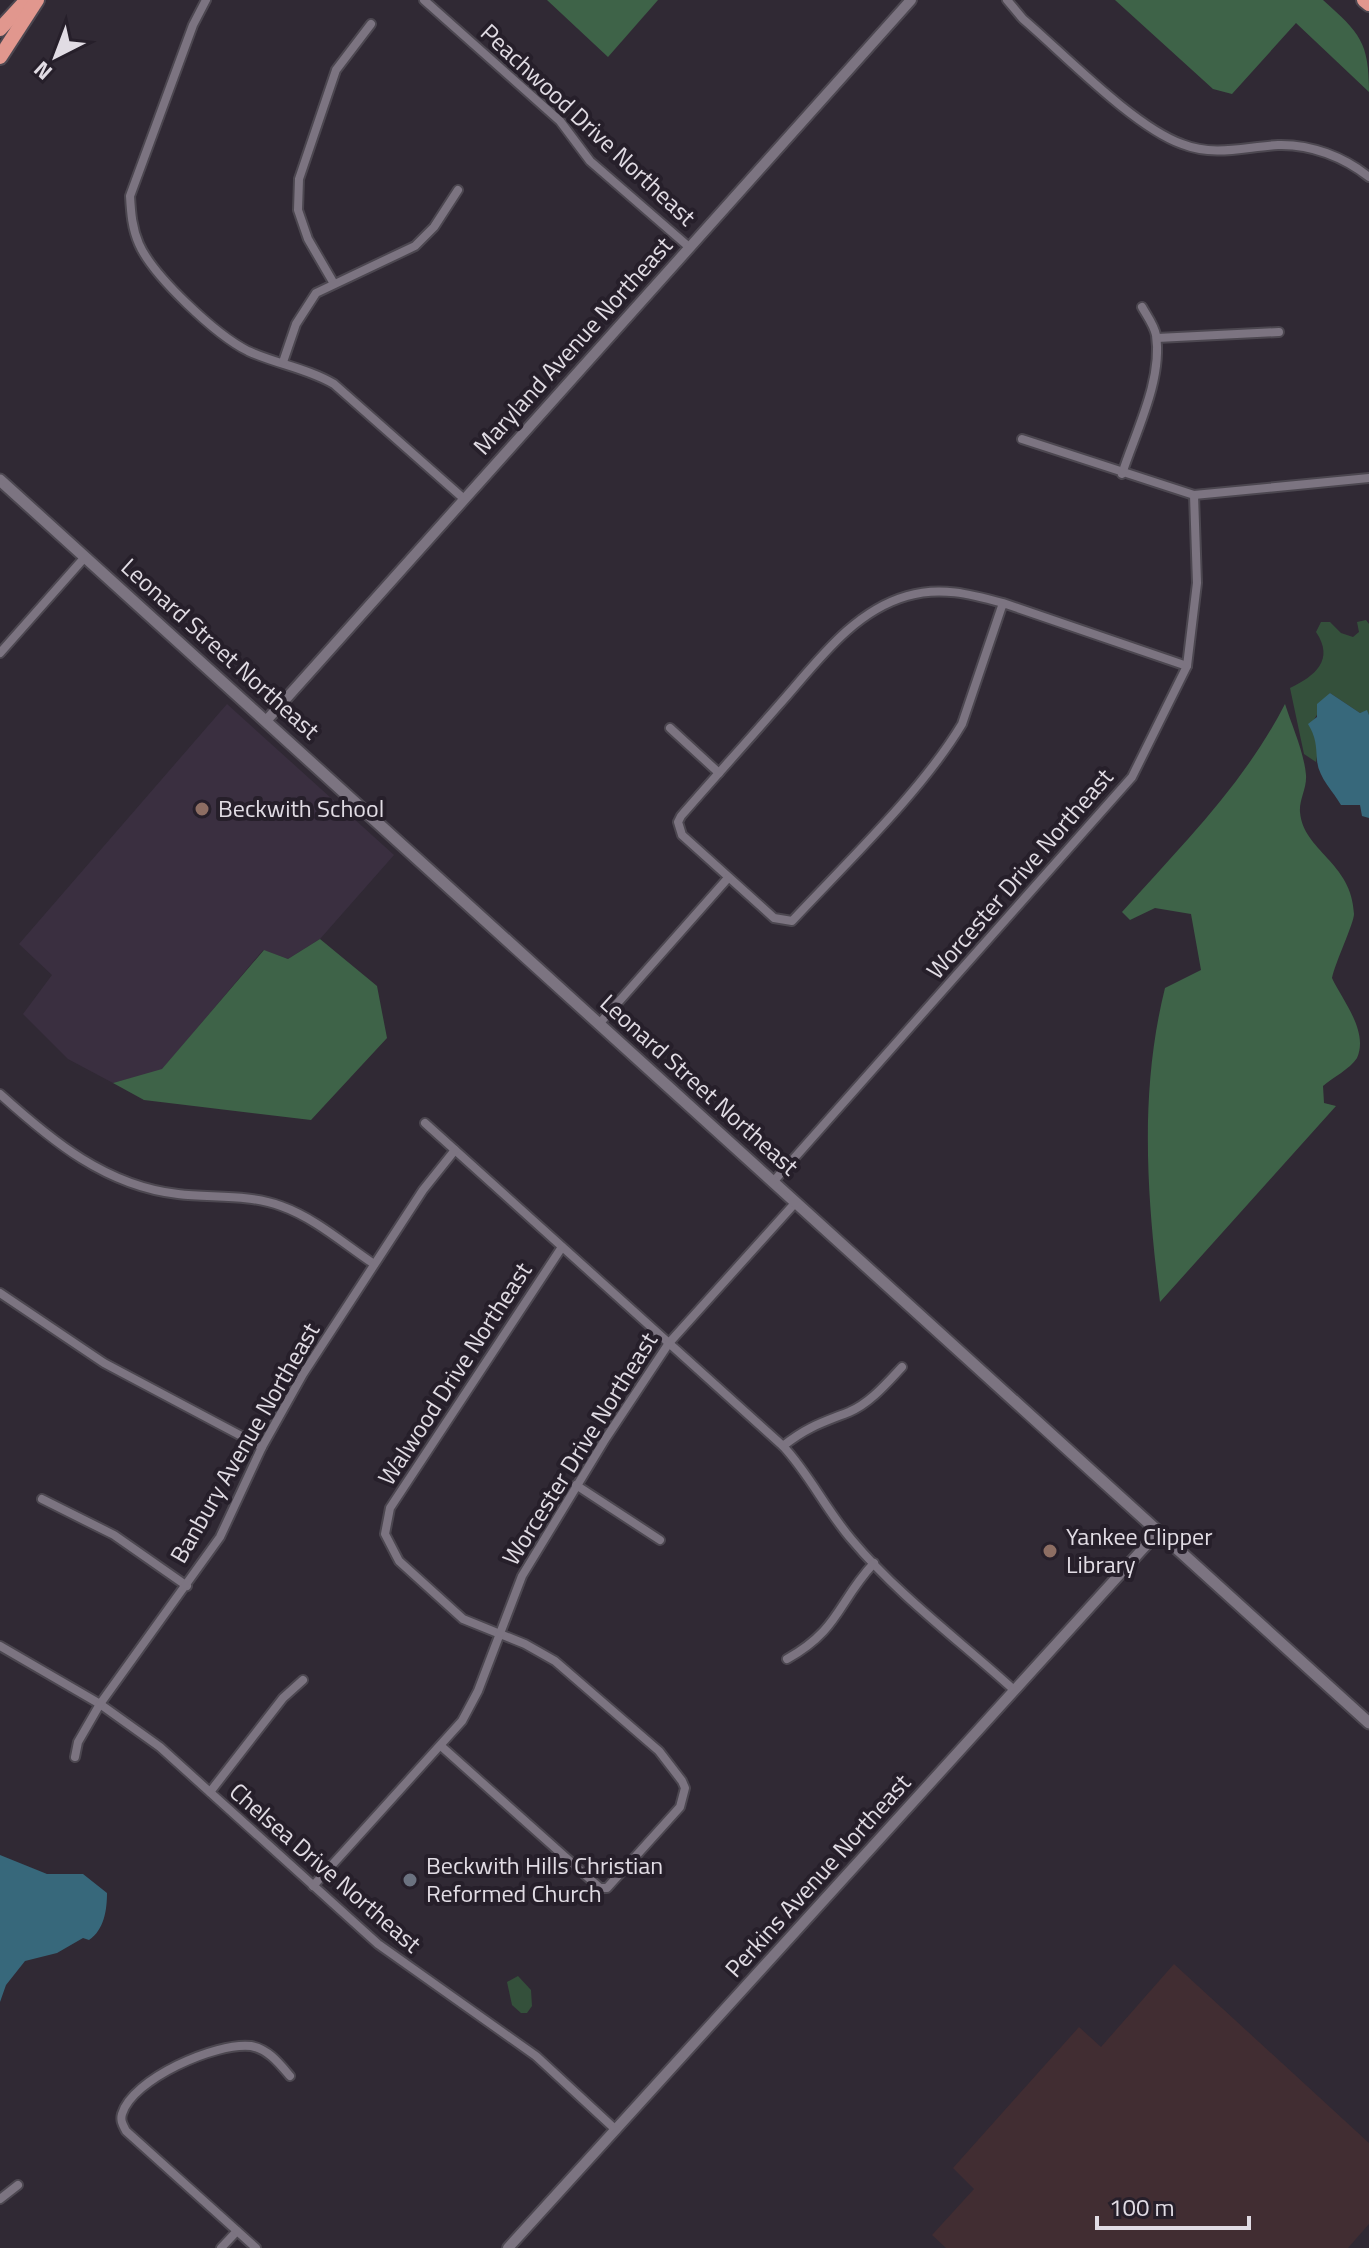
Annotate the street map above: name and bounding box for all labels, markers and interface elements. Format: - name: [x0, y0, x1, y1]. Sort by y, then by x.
- street label: Peachwood Drive Northeast: [473, 15, 705, 234]
- north arrow: [16, 16, 96, 96]
- text: N: [26, 53, 60, 89]
- street label: Maryland Avenue Northeast: [464, 228, 681, 463]
- street label: Leonard Street Northeast: [113, 549, 328, 748]
- street label: Worcester Drive Northeast: [917, 760, 1121, 987]
- place label: Beckwith School: [218, 790, 384, 826]
- marker: Beckwith School: [193, 800, 211, 818]
- street label: Leonard Street Northeast: [592, 985, 807, 1184]
- street label: Walwood Drive Northeast: [368, 1254, 540, 1492]
- street label: Banbury Avenue Northeast: [160, 1315, 328, 1570]
- street label: Worcester Drive Northeast: [493, 1324, 666, 1572]
- place label: Yankee Clipper Library: [1066, 1518, 1213, 1582]
- marker: Yankee Clipper Library: [1041, 1542, 1059, 1560]
- street label: Perkins Avenue Northeast: [716, 1765, 919, 1985]
- street label: Chelsea Drive Northeast: [222, 1774, 430, 1961]
- place label: Beckwith Hills Christian Reformed Church: [426, 1847, 663, 1911]
- marker: Beckwith Hills Christian Reformed Church: [401, 1871, 419, 1889]
- scale bar: [1097, 2180, 1249, 2230]
- text: 100 m: [1109, 2189, 1175, 2225]

